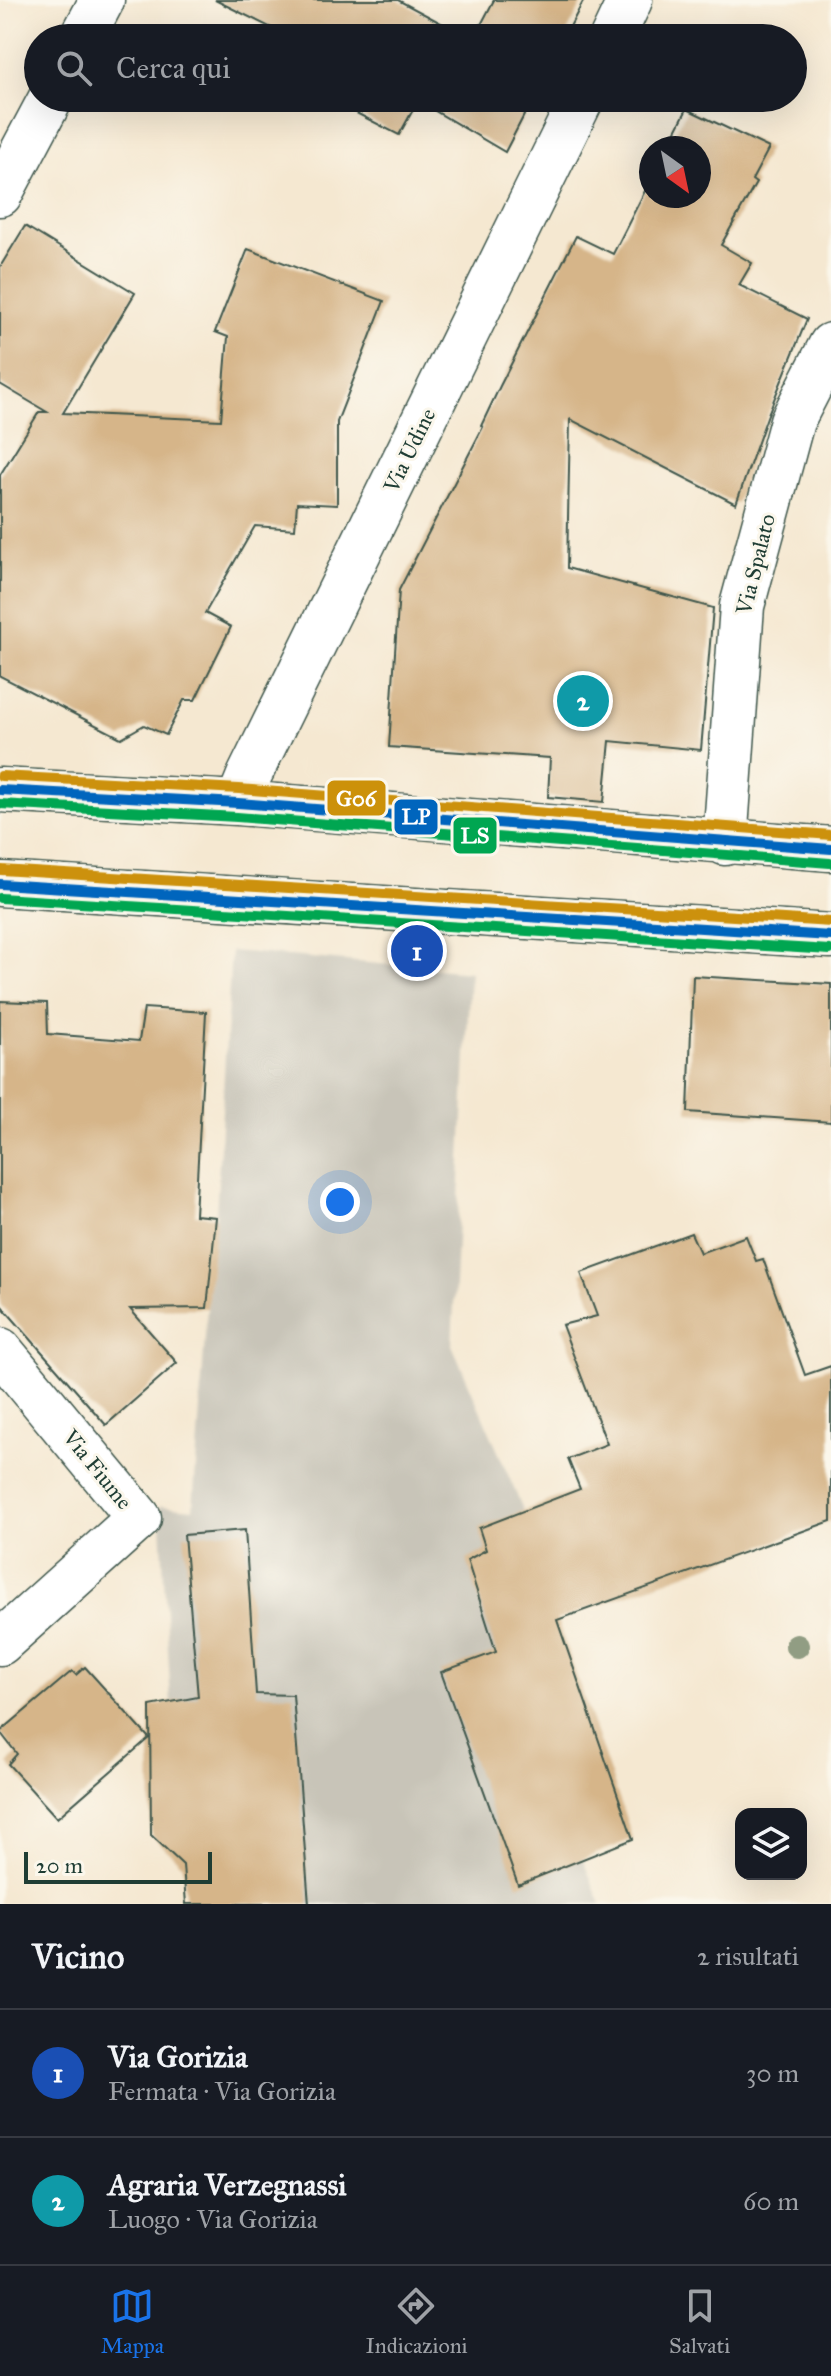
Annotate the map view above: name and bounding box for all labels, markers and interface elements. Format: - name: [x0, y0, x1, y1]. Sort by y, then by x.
- search box: [24, 24, 807, 112]
- icon: search: [52, 46, 96, 90]
- text: Cerca qui: [116, 50, 230, 86]
- north arrow: [639, 136, 711, 208]
- street label: Via Udine: [377, 404, 441, 498]
- street label: Via Spalato: [730, 511, 781, 618]
- pin: 2: [557, 671, 609, 731]
- line badge: G06: [326, 779, 387, 817]
- text: G06: [336, 785, 378, 812]
- line badge: LP: [393, 798, 439, 836]
- text: LP: [402, 803, 431, 830]
- line badge: LS: [452, 816, 498, 855]
- text: LS: [461, 822, 489, 849]
- pin: 1: [391, 921, 443, 981]
- your location: [320, 1182, 360, 1222]
- street label: Via Fiume: [57, 1423, 138, 1515]
- map controls: [735, 1808, 807, 1880]
- button: layers: [735, 1808, 807, 1880]
- scale bar: [24, 1848, 212, 1884]
- text: 20 m: [36, 1852, 83, 1879]
- text: Vicino: [32, 1936, 124, 1977]
- text: 2 risultati: [697, 1940, 799, 1972]
- text: Via Gorizia: [108, 2039, 248, 2075]
- text: 1: [53, 2057, 63, 2089]
- text: 30 m: [746, 2057, 799, 2089]
- text: Fermata · Via Gorizia: [108, 2075, 336, 2107]
- text: Agraria Verzegnassi: [108, 2167, 347, 2203]
- text: 2: [52, 2185, 64, 2217]
- text: 60 m: [743, 2185, 799, 2217]
- text: Luogo · Via Gorizia: [108, 2203, 318, 2235]
- tab: Mappa: [101, 2284, 164, 2359]
- tab: Indicazioni: [365, 2284, 468, 2359]
- tab: Salvati: [669, 2284, 730, 2359]

